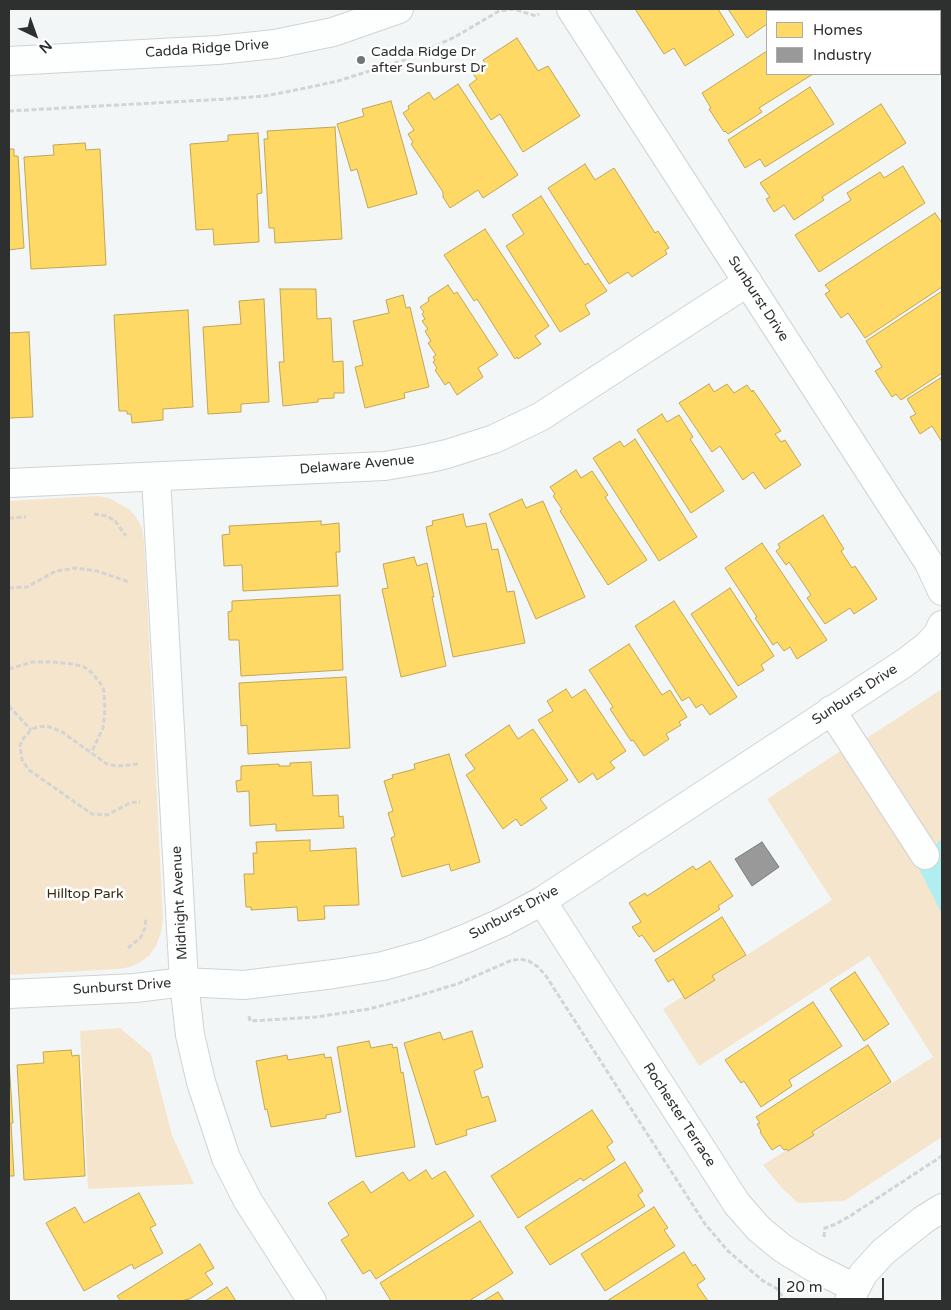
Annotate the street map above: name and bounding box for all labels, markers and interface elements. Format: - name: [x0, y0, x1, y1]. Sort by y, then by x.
- north arrow: [10, 10, 60, 60]
- legend: [766, 10, 941, 75]
- text: Homes: [813, 21, 863, 39]
- text: N: [36, 36, 55, 57]
- street label: Cadda Ridge Drive: [145, 36, 269, 62]
- place label: Cadda Ridge Dr after Sunburst Dr: [371, 44, 486, 76]
- text: Industry: [813, 46, 872, 64]
- marker: Cadda Ridge Dr after Sunburst Dr: [355, 54, 367, 66]
- street label: Sunburst Drive: [724, 253, 792, 345]
- street label: Delaware Avenue: [299, 452, 415, 478]
- street label: Sunburst Drive: [809, 661, 901, 729]
- street label: Midnight Avenue: [169, 846, 191, 960]
- street label: Sunburst Drive: [467, 882, 561, 944]
- park label: Hilltop Park: [46, 886, 124, 902]
- street label: Sunburst Drive: [72, 975, 172, 999]
- street label: Rochester Terrace: [639, 1060, 719, 1170]
- scale bar: [781, 1268, 887, 1300]
- text: 20 m: [786, 1278, 823, 1296]

